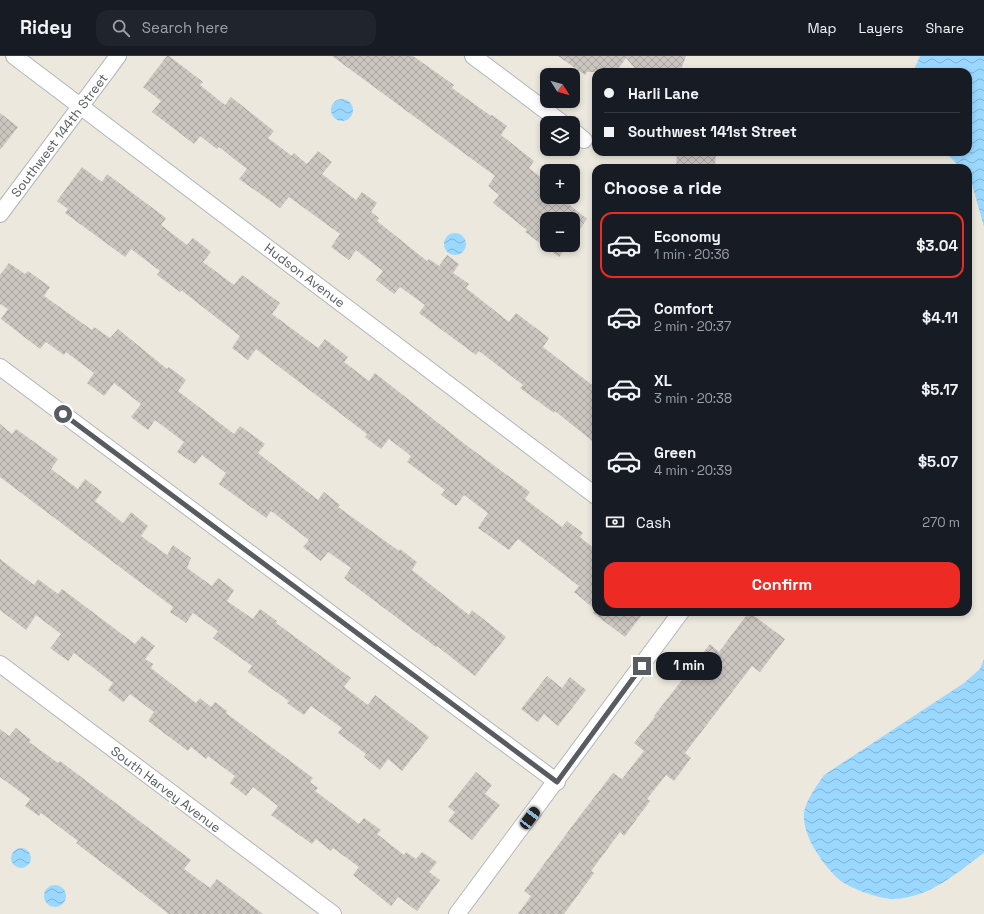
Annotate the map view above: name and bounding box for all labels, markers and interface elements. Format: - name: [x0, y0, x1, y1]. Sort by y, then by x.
- search box: [96, 10, 376, 46]
- text: Ridey: [20, 15, 72, 40]
- icon: search: [110, 17, 132, 39]
- text: Search here: [142, 18, 228, 37]
- text: Map: [807, 19, 837, 37]
- text: Layers: [859, 19, 903, 37]
- text: Share: [925, 19, 964, 37]
- north arrow: [540, 68, 580, 108]
- map controls: [540, 68, 580, 252]
- street label: Southwest 144th Street: [7, 70, 111, 201]
- text: Harli Lane: [628, 84, 699, 103]
- button: layers: [540, 116, 580, 156]
- text: Southwest 141st Street: [628, 122, 797, 141]
- button: +: [540, 164, 580, 204]
- text: Choose a ride: [604, 176, 722, 199]
- button: −: [540, 212, 580, 252]
- icon: car: [606, 227, 642, 263]
- text: Economy: [654, 227, 721, 246]
- text: $3.04: [916, 236, 958, 255]
- street label: Hudson Avenue: [261, 239, 348, 311]
- text: 1 min · 20:36: [654, 246, 730, 263]
- icon: car: [606, 299, 642, 335]
- text: Comfort: [654, 299, 714, 318]
- text: $4.11: [922, 308, 958, 327]
- text: 2 min · 20:37: [654, 318, 731, 335]
- icon: car: [606, 371, 642, 407]
- text: XL: [654, 371, 672, 390]
- text: $5.17: [921, 380, 958, 399]
- text: 3 min · 20:38: [654, 390, 732, 407]
- route start: [54, 405, 72, 423]
- icon: car: [606, 443, 642, 479]
- text: Green: [654, 443, 696, 462]
- text: $5.07: [918, 452, 958, 471]
- text: 4 min · 20:39: [654, 462, 732, 479]
- icon: cash: [604, 511, 626, 533]
- text: Cash: [636, 513, 671, 532]
- text: 270 m: [922, 514, 960, 531]
- button: Confirm: [604, 562, 960, 608]
- callout: 1 min: [656, 652, 722, 680]
- route end: [633, 657, 651, 675]
- text: 1 min: [673, 657, 705, 674]
- street label: South Harvey Avenue: [107, 742, 224, 836]
- car: [518, 805, 542, 831]

